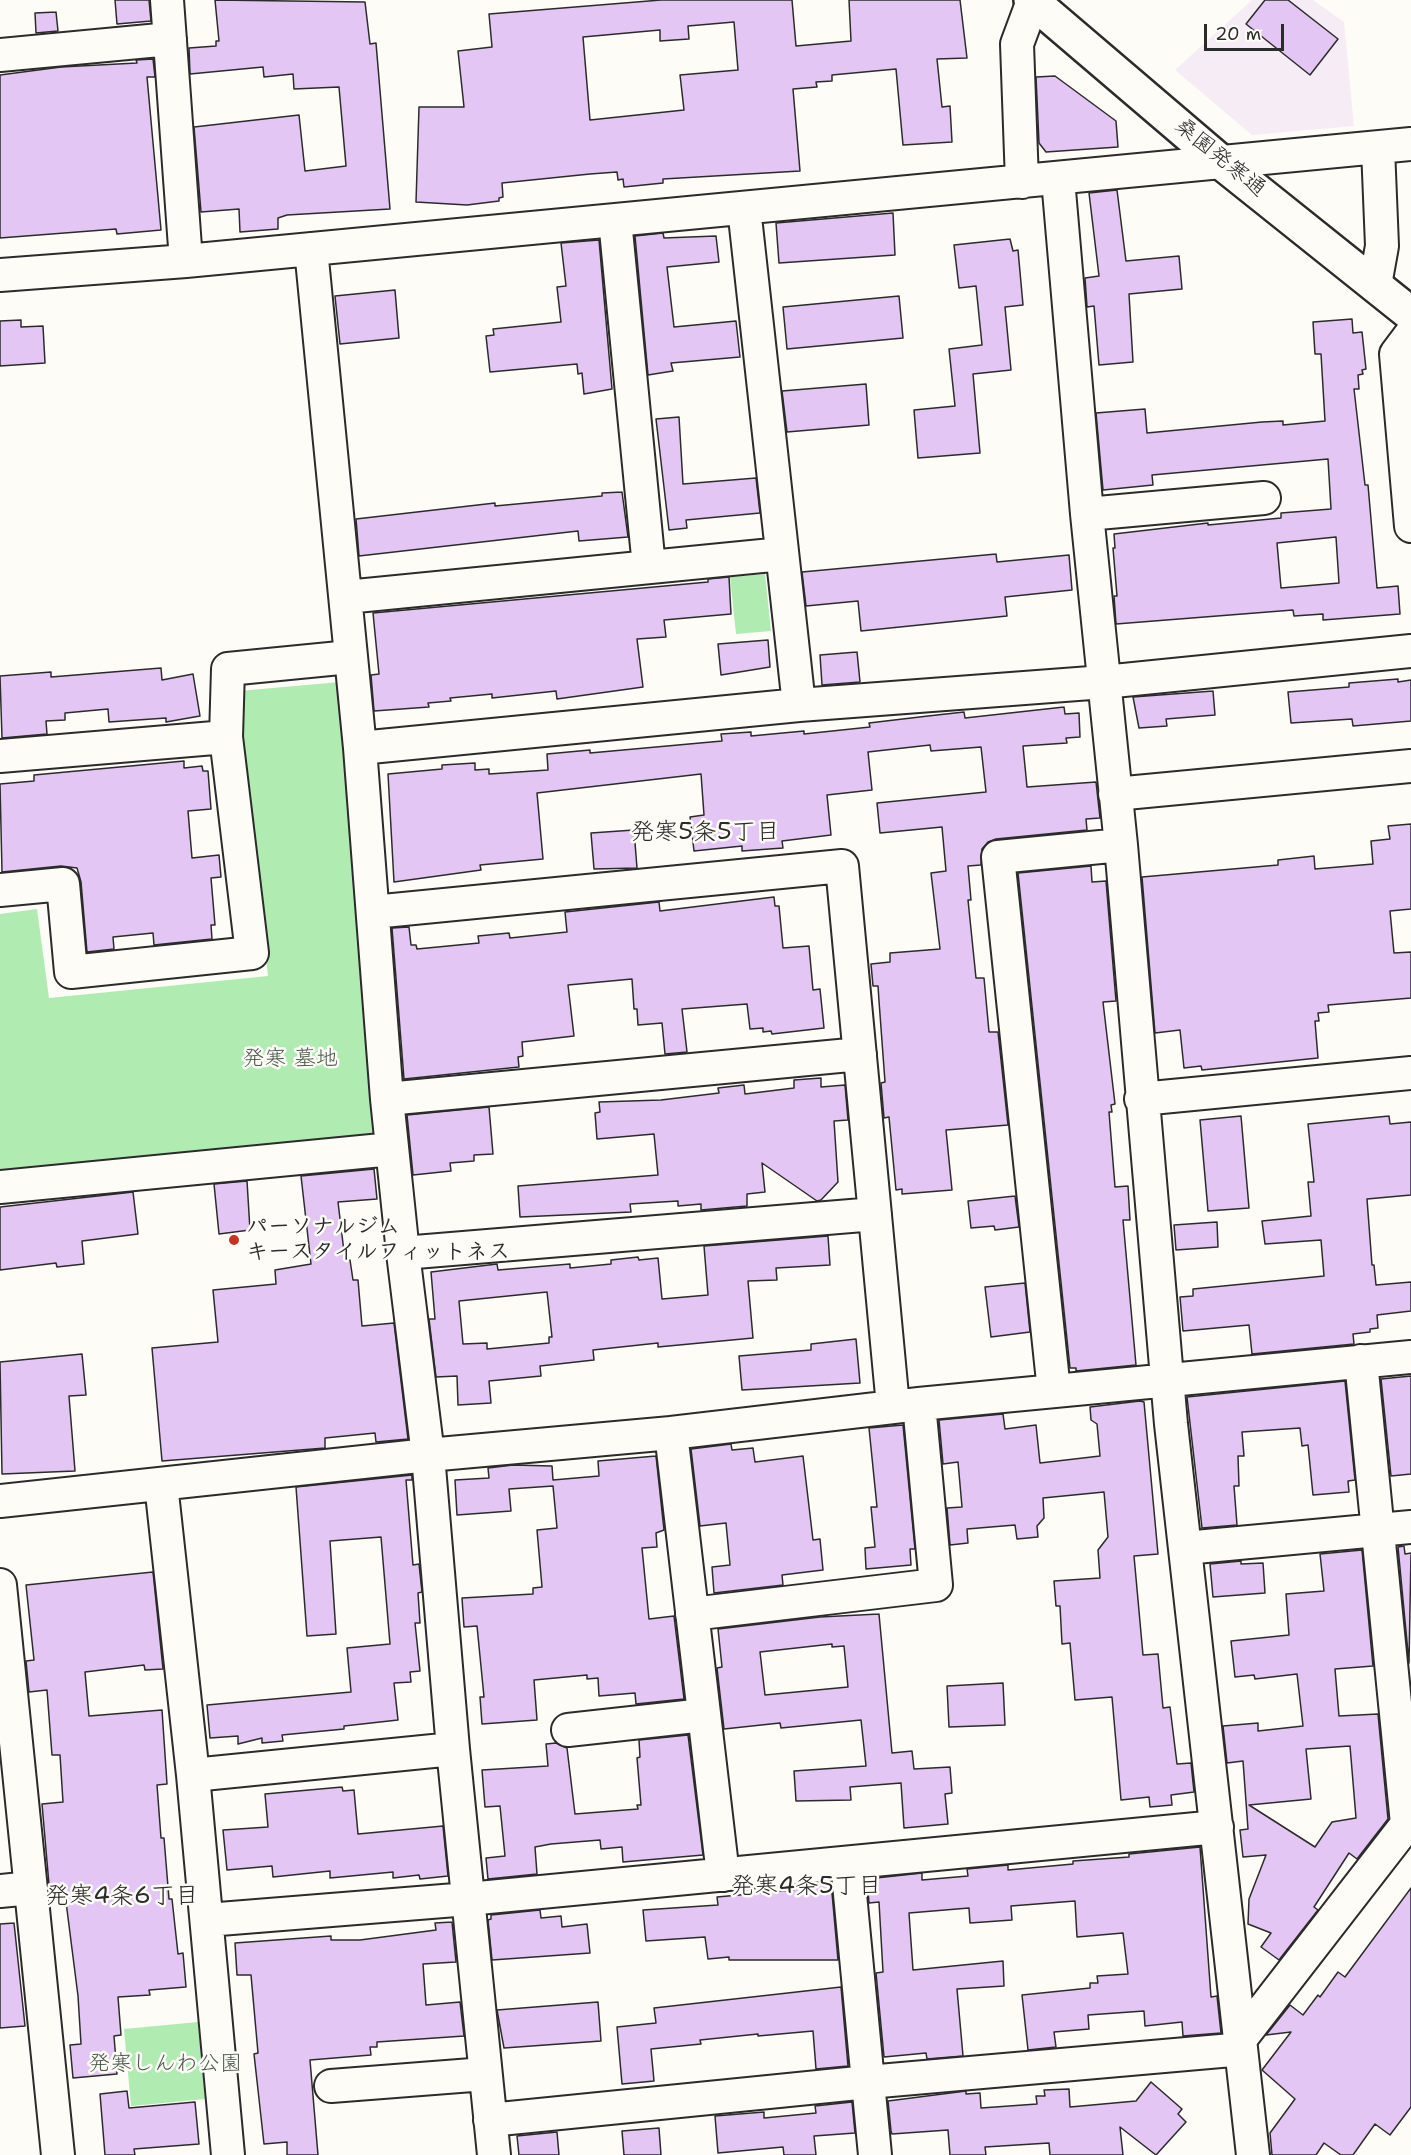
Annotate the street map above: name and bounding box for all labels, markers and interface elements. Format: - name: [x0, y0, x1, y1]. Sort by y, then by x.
- scale bar: [1207, 12, 1286, 50]
- text: 20 m: [1215, 22, 1261, 46]
- street label: 桑園発寒通: [1169, 113, 1271, 203]
- district label: 発寒5条5丁目: [630, 819, 780, 847]
- park label: 発寒 墓地: [242, 1046, 338, 1072]
- place label: パーソナルジム キースタイルフィットネス: [246, 1214, 510, 1266]
- marker: パーソナルジム キースタイルフィットネス: [227, 1233, 241, 1247]
- district label: 発寒4条5丁目: [730, 1873, 882, 1901]
- district label: 発寒4条6丁目: [45, 1883, 199, 1911]
- park label: 発寒しんわ公園: [88, 2051, 242, 2077]

